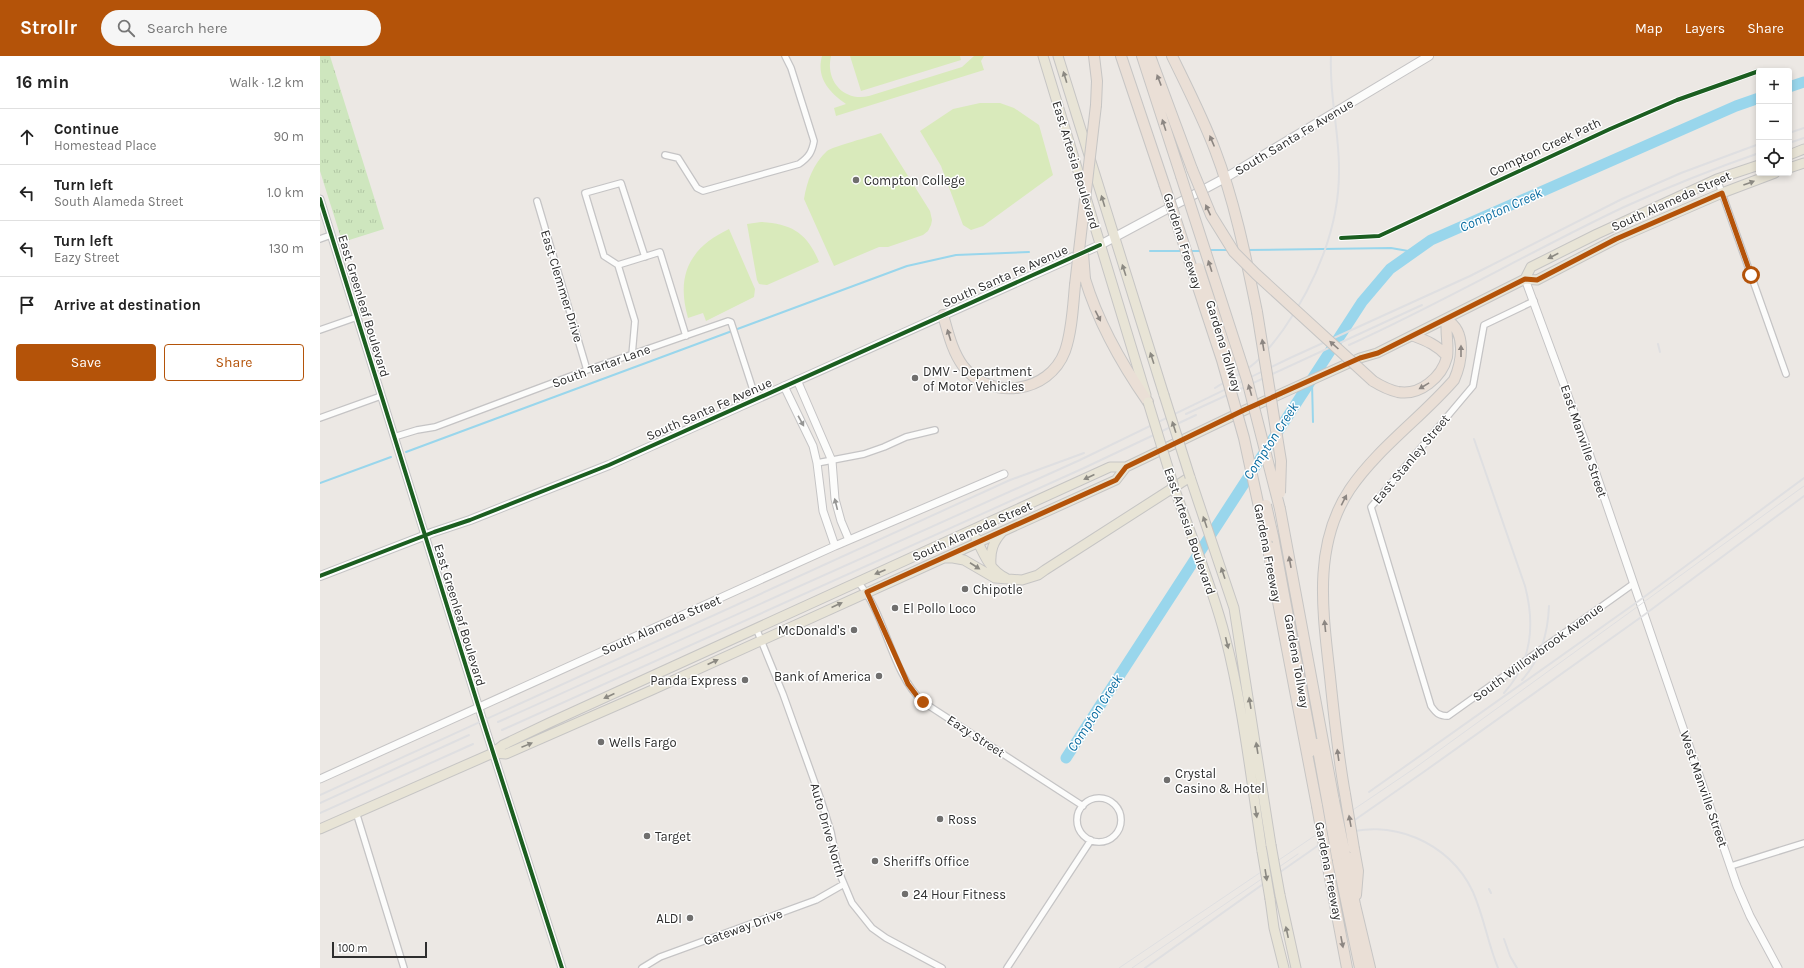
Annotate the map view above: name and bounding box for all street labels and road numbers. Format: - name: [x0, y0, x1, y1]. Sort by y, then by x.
- street label: South Santa Fe Avenue: [1232, 95, 1356, 178]
- street label: East Artesia Boulevard: [1049, 99, 1103, 231]
- street label: Compton Creek Path: [1487, 115, 1603, 179]
- street label: South Alameda Street: [1609, 168, 1733, 234]
- street label: Gardena Freeway: [1160, 191, 1206, 291]
- street label: East Clemmer Drive: [538, 228, 586, 344]
- street label: East Greenleaf Boulevard: [335, 233, 393, 379]
- street label: South Santa Fe Avenue: [940, 241, 1070, 310]
- street label: Gardena Tollway: [1203, 298, 1245, 394]
- street label: South Tartar Lane: [550, 341, 652, 391]
- street label: South Santa Fe Avenue: [644, 374, 774, 443]
- street label: East Manville Street: [1558, 383, 1610, 500]
- street label: East Stanley Street: [1369, 411, 1453, 507]
- street label: East Artesia Boulevard: [1161, 465, 1219, 597]
- street label: South Alameda Street: [910, 498, 1034, 564]
- street label: Gardena Freeway: [1251, 502, 1285, 604]
- street label: East Greenleaf Boulevard: [431, 542, 489, 688]
- street label: South Alameda Street: [599, 592, 723, 658]
- street label: South Willowbrook Avenue: [1470, 599, 1606, 704]
- street label: Gardena Tollway: [1281, 613, 1313, 709]
- street label: Eazy Street: [944, 712, 1008, 760]
- street label: West Manville Street: [1677, 729, 1731, 849]
- street label: Auto Drive North: [807, 781, 849, 879]
- street label: Gardena Freeway: [1312, 820, 1346, 922]
- street label: Gateway Drive: [701, 906, 785, 948]

